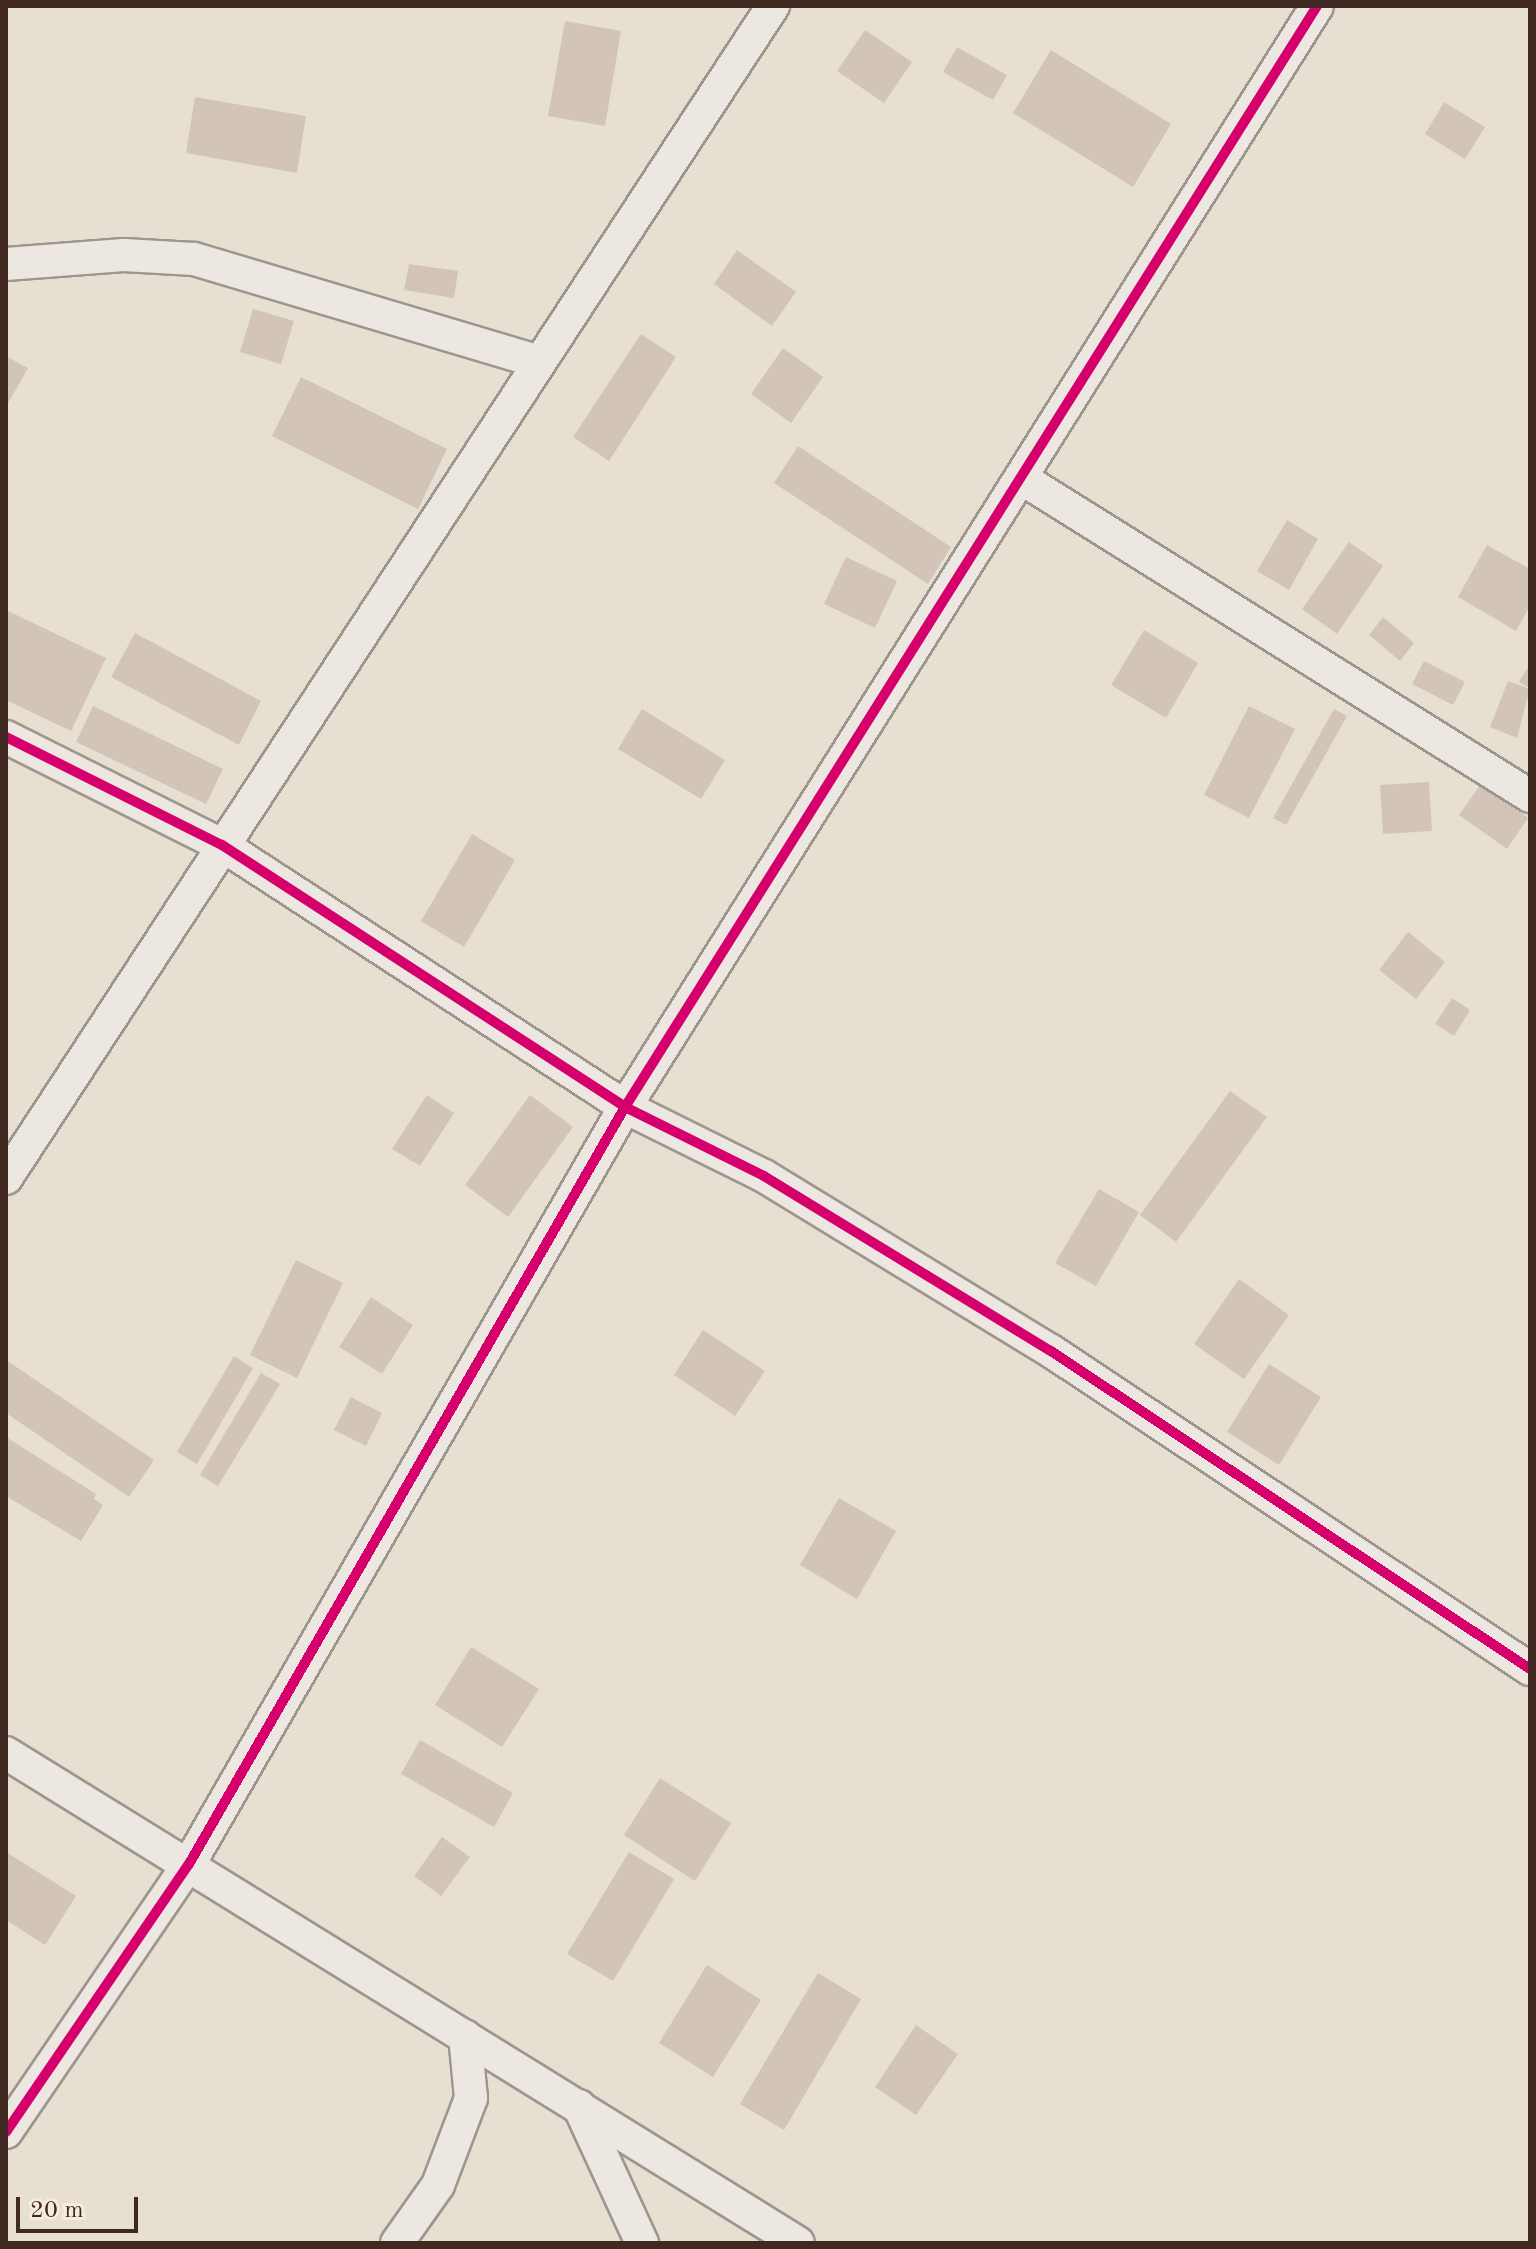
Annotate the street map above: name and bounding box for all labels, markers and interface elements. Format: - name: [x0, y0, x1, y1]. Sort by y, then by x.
- scale bar: [20, 2181, 142, 2231]
- text: 20 m: [30, 2199, 84, 2223]

